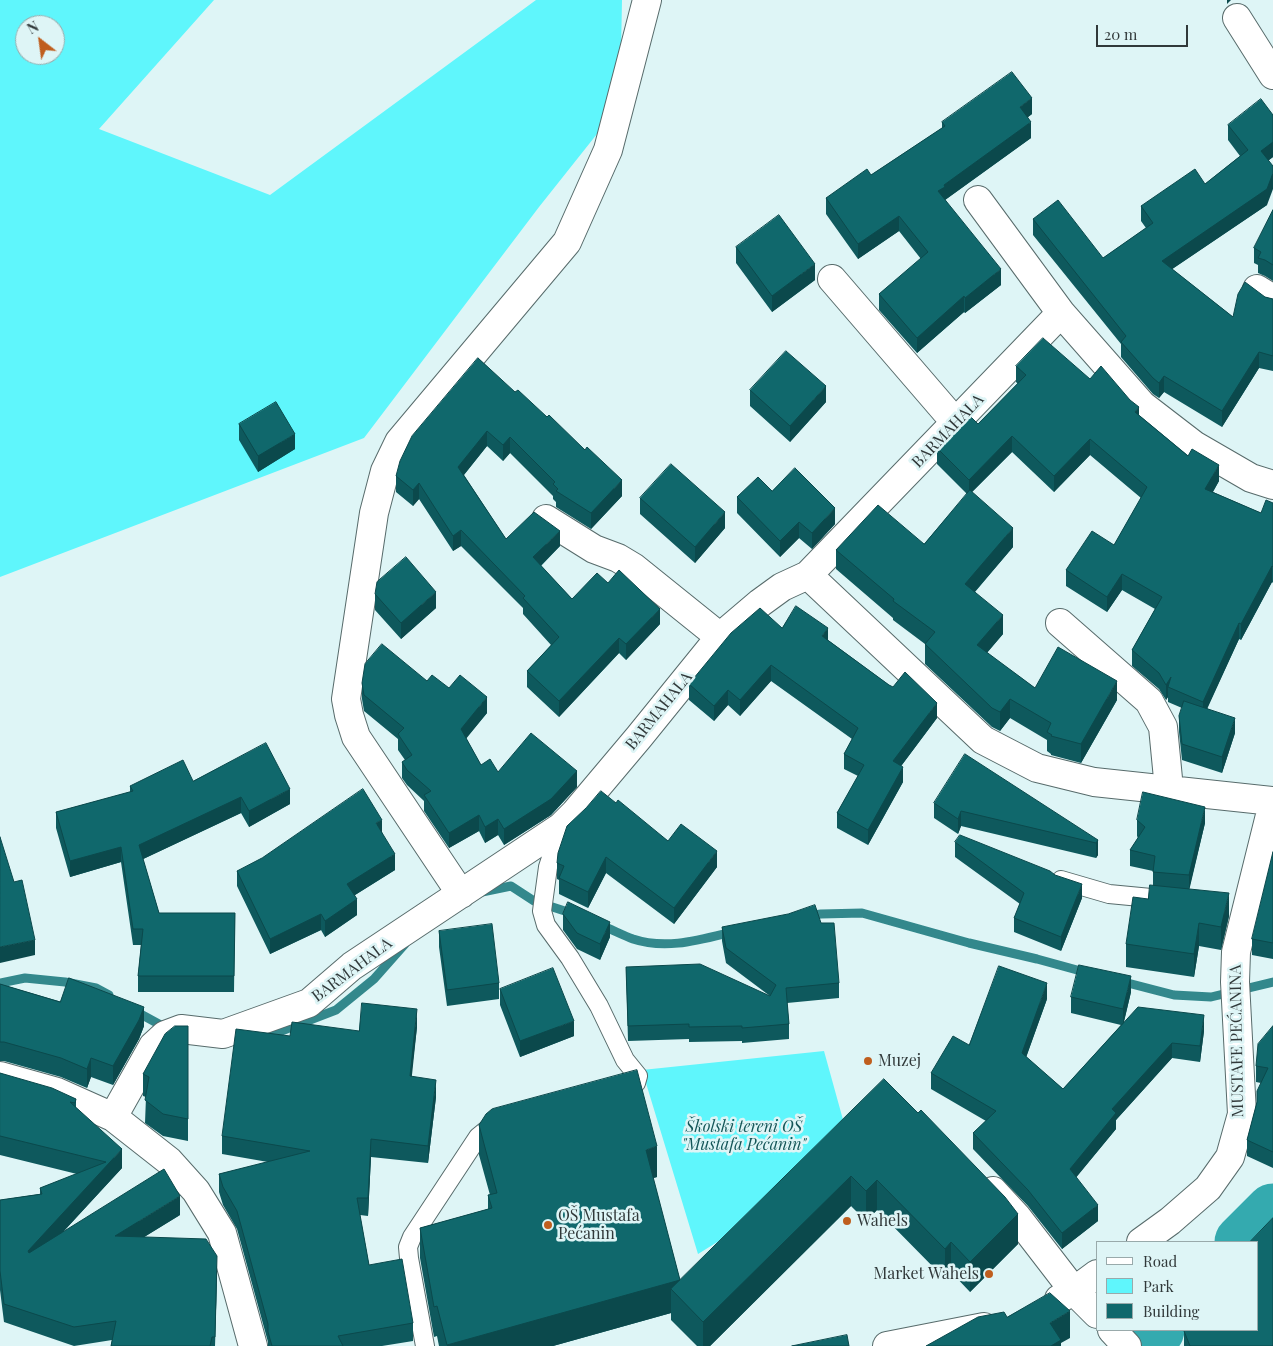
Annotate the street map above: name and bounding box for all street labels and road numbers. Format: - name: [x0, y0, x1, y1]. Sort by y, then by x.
- street label: BARMAHALA: [908, 390, 988, 472]
- street label: BARMAHALA: [622, 668, 696, 754]
- street label: BARMAHALA: [308, 934, 396, 1006]
- street label: MUSTAFE PEĆANINA: [1226, 964, 1248, 1118]

